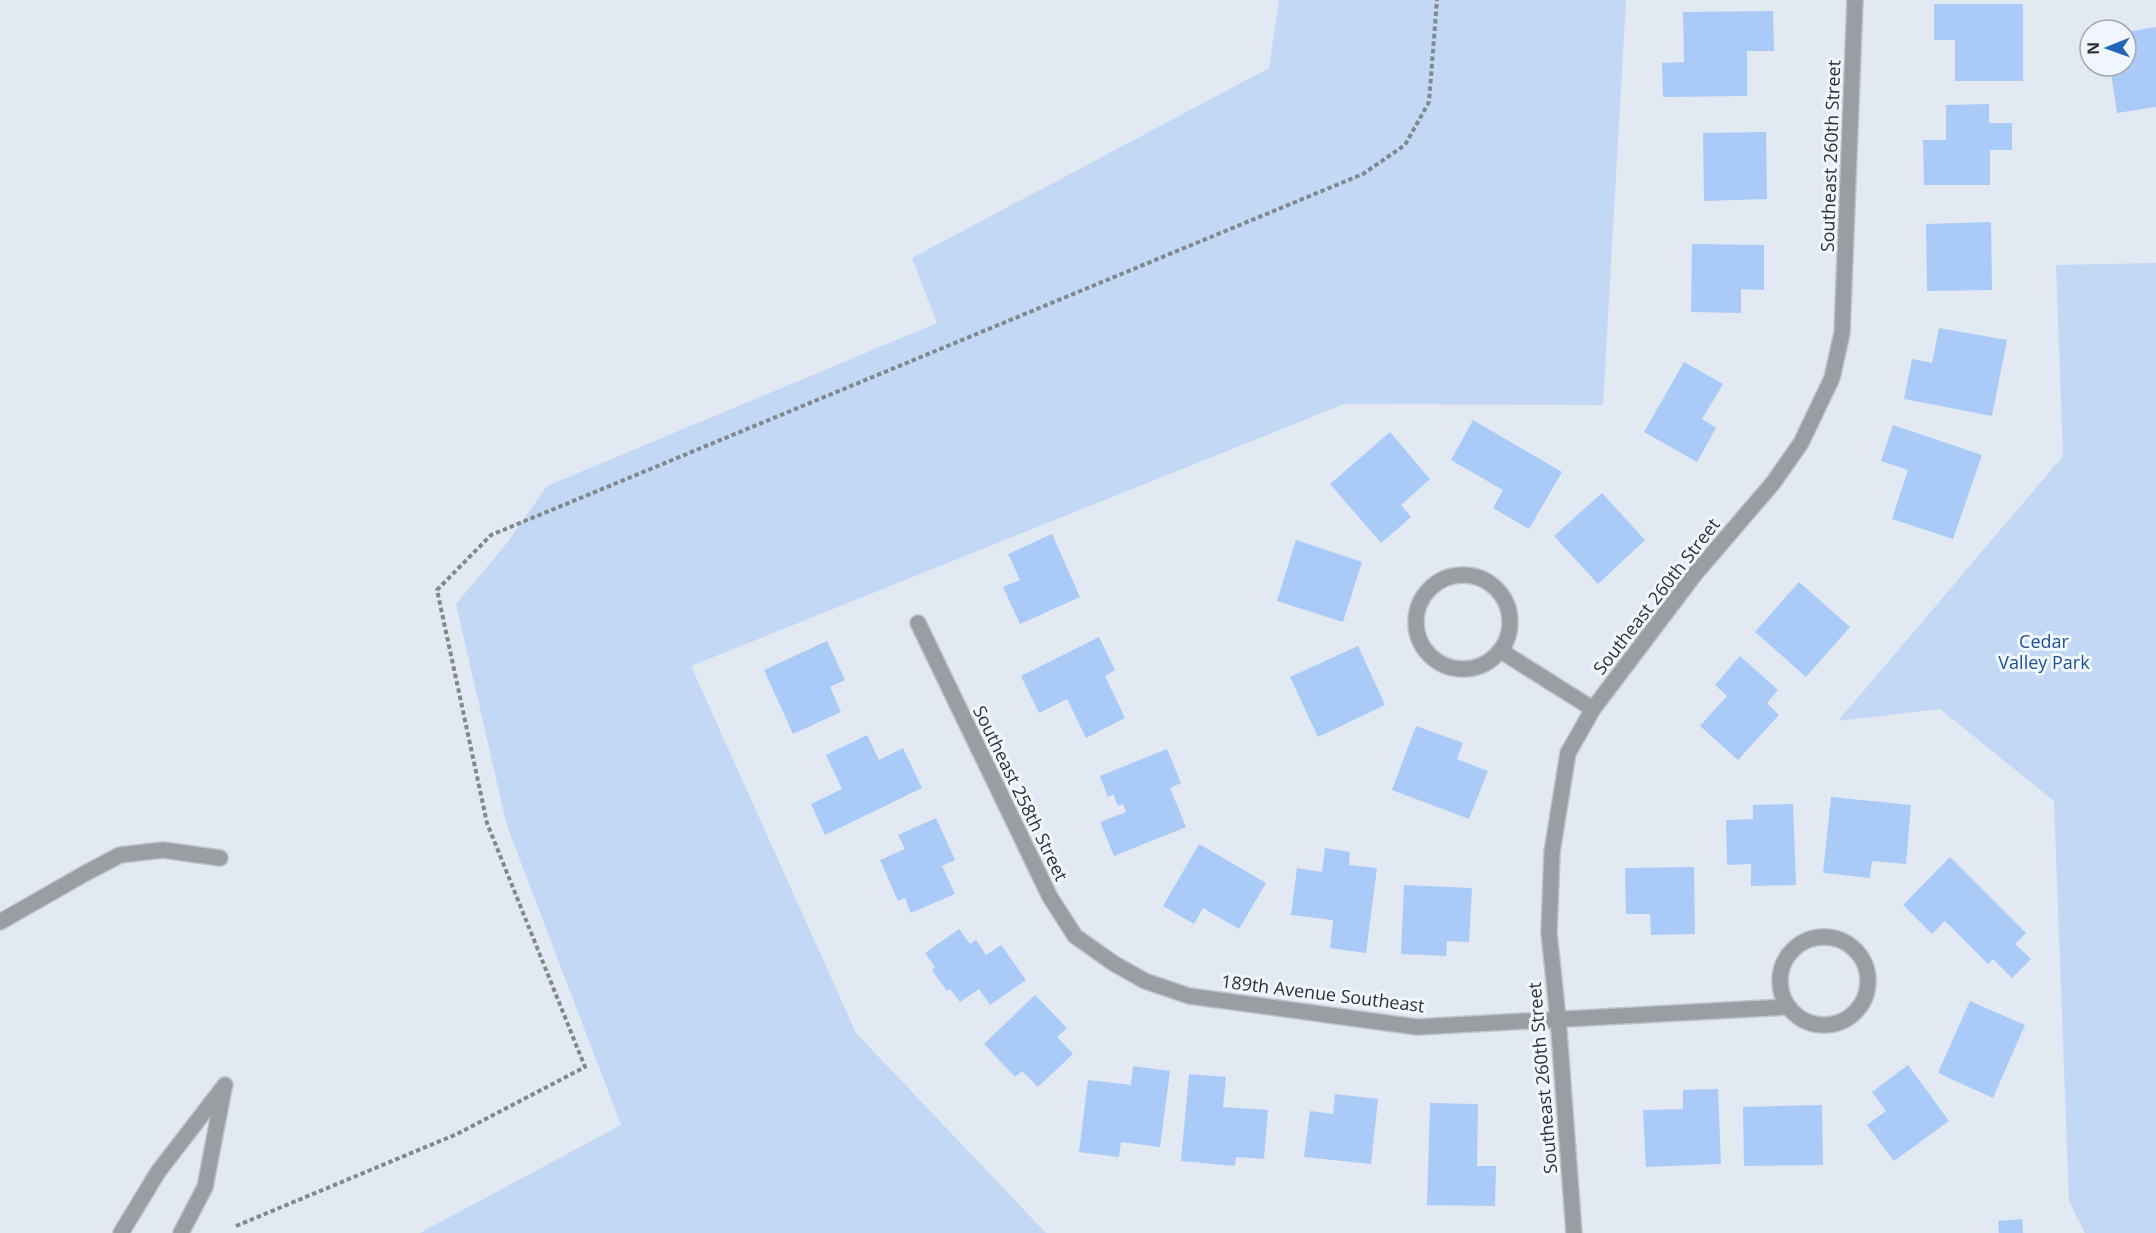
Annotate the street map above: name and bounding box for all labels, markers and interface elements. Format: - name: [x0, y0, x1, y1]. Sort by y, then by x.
- north arrow: [2078, 18, 2138, 78]
- text: N: [2082, 42, 2104, 55]
- street label: Southeast 260th Street: [1815, 60, 1845, 252]
- street label: Southeast 260th Street: [1587, 513, 1725, 679]
- park label: Cedar Valley Park: [1998, 629, 2090, 674]
- street label: Southeast 258th Street: [968, 701, 1074, 885]
- street label: 189th Avenue Southeast: [1220, 969, 1426, 1017]
- street label: Southeast 260th Street: [1522, 981, 1562, 1175]

